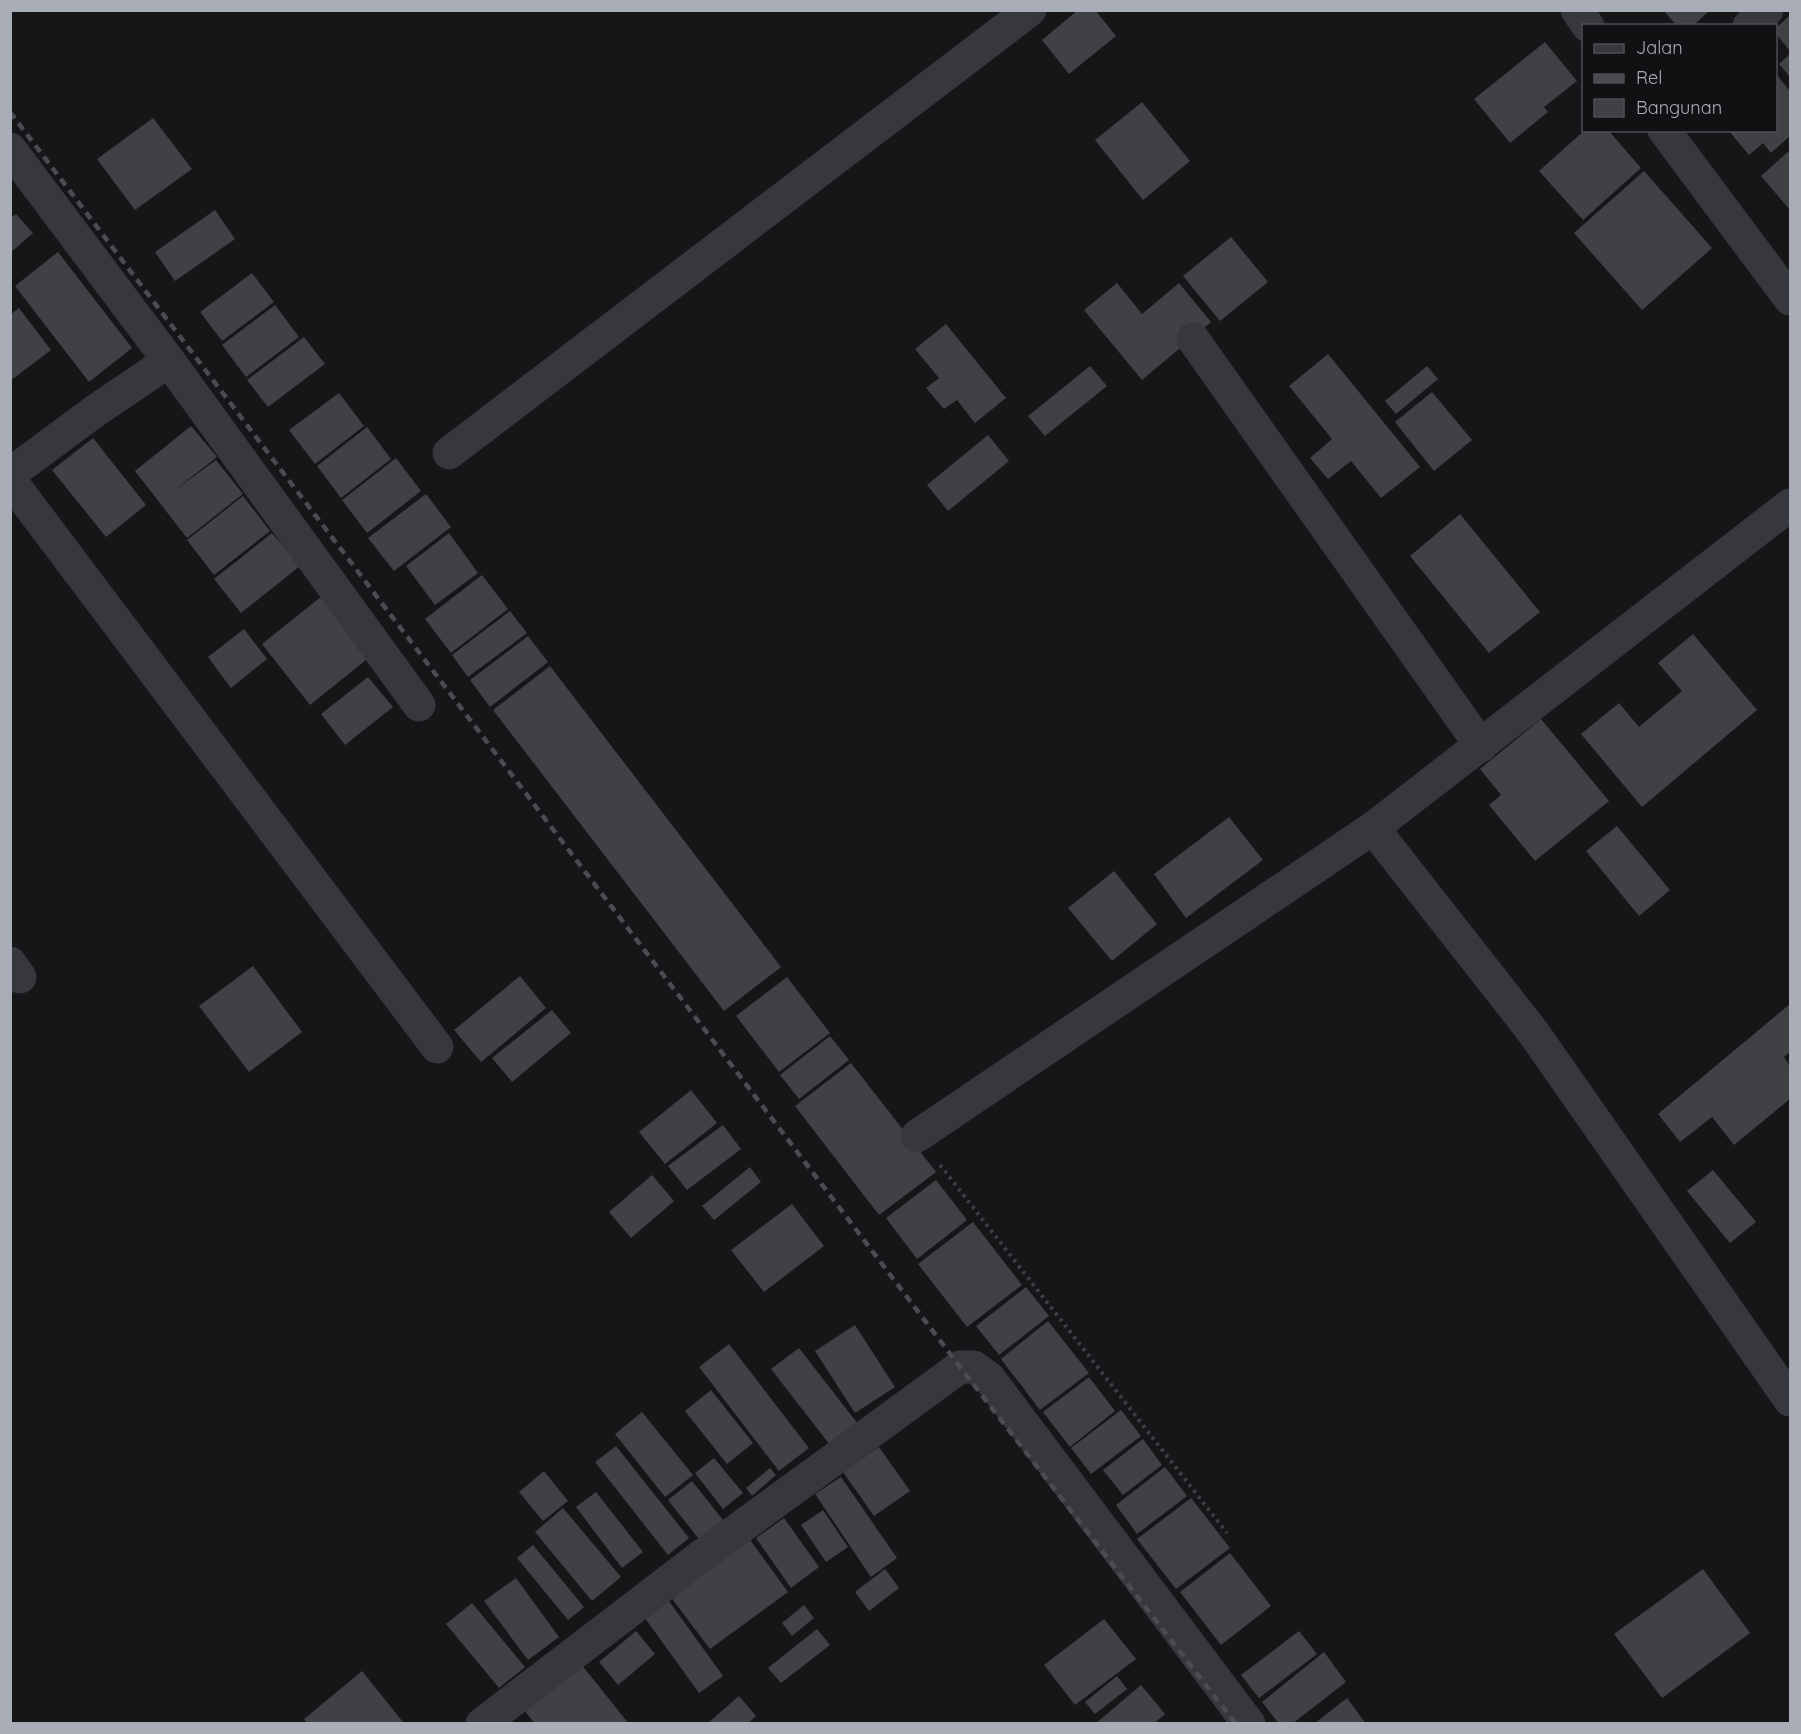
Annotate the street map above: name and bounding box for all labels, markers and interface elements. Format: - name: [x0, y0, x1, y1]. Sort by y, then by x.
- legend: [1582, 24, 1777, 132]
- text: Jalan: [1636, 36, 1683, 59]
- text: Rel: [1636, 66, 1662, 89]
- text: Bangunan: [1636, 96, 1722, 119]

